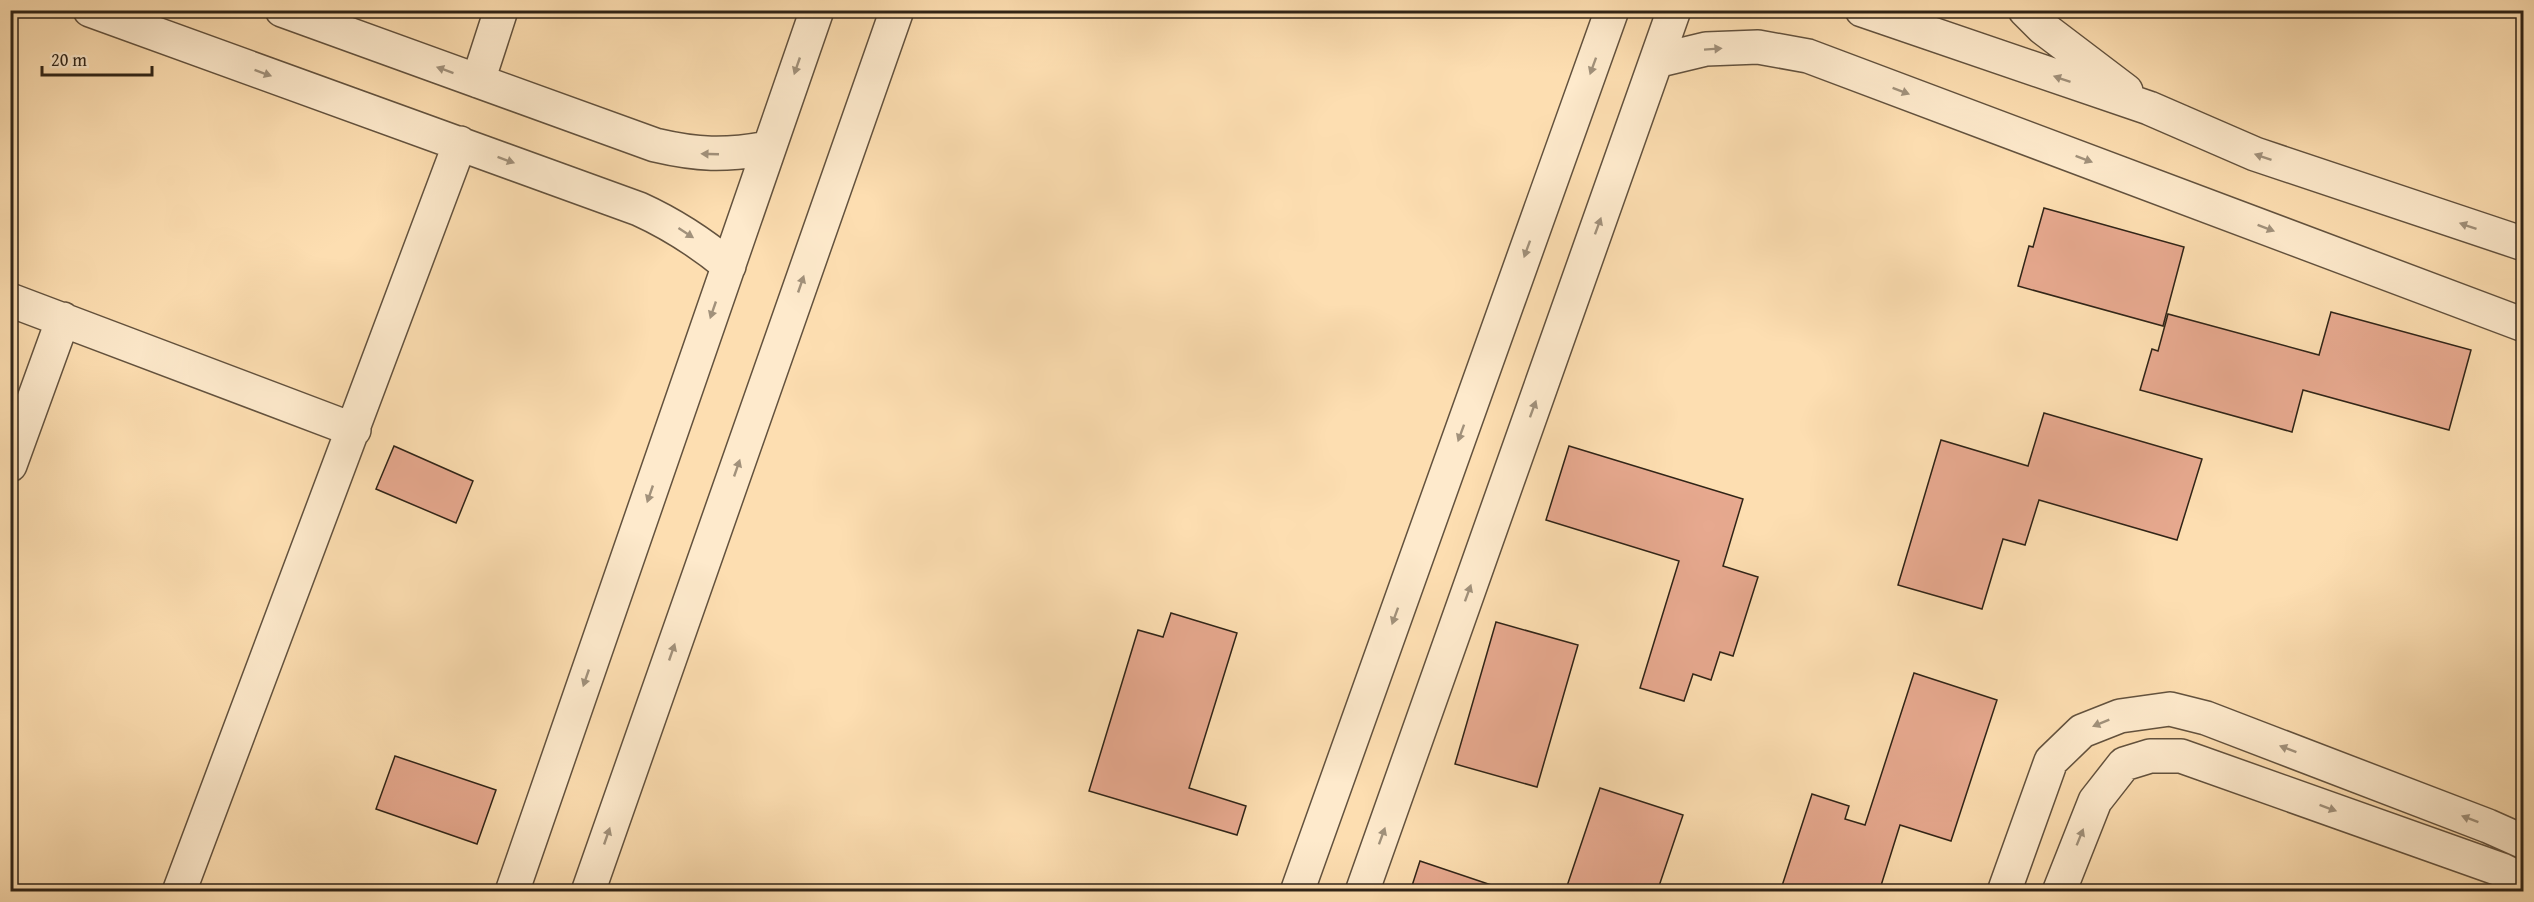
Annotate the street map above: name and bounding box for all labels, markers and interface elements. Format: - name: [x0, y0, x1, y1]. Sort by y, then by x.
- scale bar: [42, 39, 152, 77]
- one-way arrow: [1704, 44, 1723, 53]
- text: 20 m: [51, 46, 87, 73]
- one-way arrow: [792, 57, 802, 75]
- one-way arrow: [1587, 57, 1597, 75]
- one-way arrow: [436, 64, 454, 74]
- one-way arrow: [254, 68, 272, 78]
- one-way arrow: [2053, 73, 2071, 83]
- one-way arrow: [1892, 86, 1910, 96]
- one-way arrow: [701, 149, 720, 159]
- one-way arrow: [2254, 151, 2272, 161]
- one-way arrow: [497, 155, 515, 165]
- one-way arrow: [2075, 155, 2093, 165]
- one-way arrow: [1593, 216, 1603, 234]
- one-way arrow: [2459, 220, 2477, 230]
- one-way arrow: [2257, 224, 2275, 233]
- one-way arrow: [678, 228, 694, 239]
- one-way arrow: [1522, 240, 1531, 258]
- one-way arrow: [797, 275, 807, 293]
- one-way arrow: [708, 301, 718, 319]
- one-way arrow: [1528, 400, 1538, 418]
- one-way arrow: [1456, 424, 1466, 442]
- one-way arrow: [732, 459, 742, 477]
- one-way arrow: [644, 485, 654, 503]
- one-way arrow: [1463, 584, 1473, 602]
- one-way arrow: [1390, 607, 1400, 625]
- one-way arrow: [668, 643, 677, 661]
- one-way arrow: [581, 669, 590, 687]
- one-way arrow: [2092, 718, 2110, 728]
- one-way arrow: [2279, 743, 2297, 753]
- one-way arrow: [2319, 804, 2337, 814]
- one-way arrow: [2461, 813, 2479, 823]
- one-way arrow: [603, 827, 613, 845]
- one-way arrow: [1377, 827, 1387, 845]
- one-way arrow: [2076, 828, 2085, 846]

